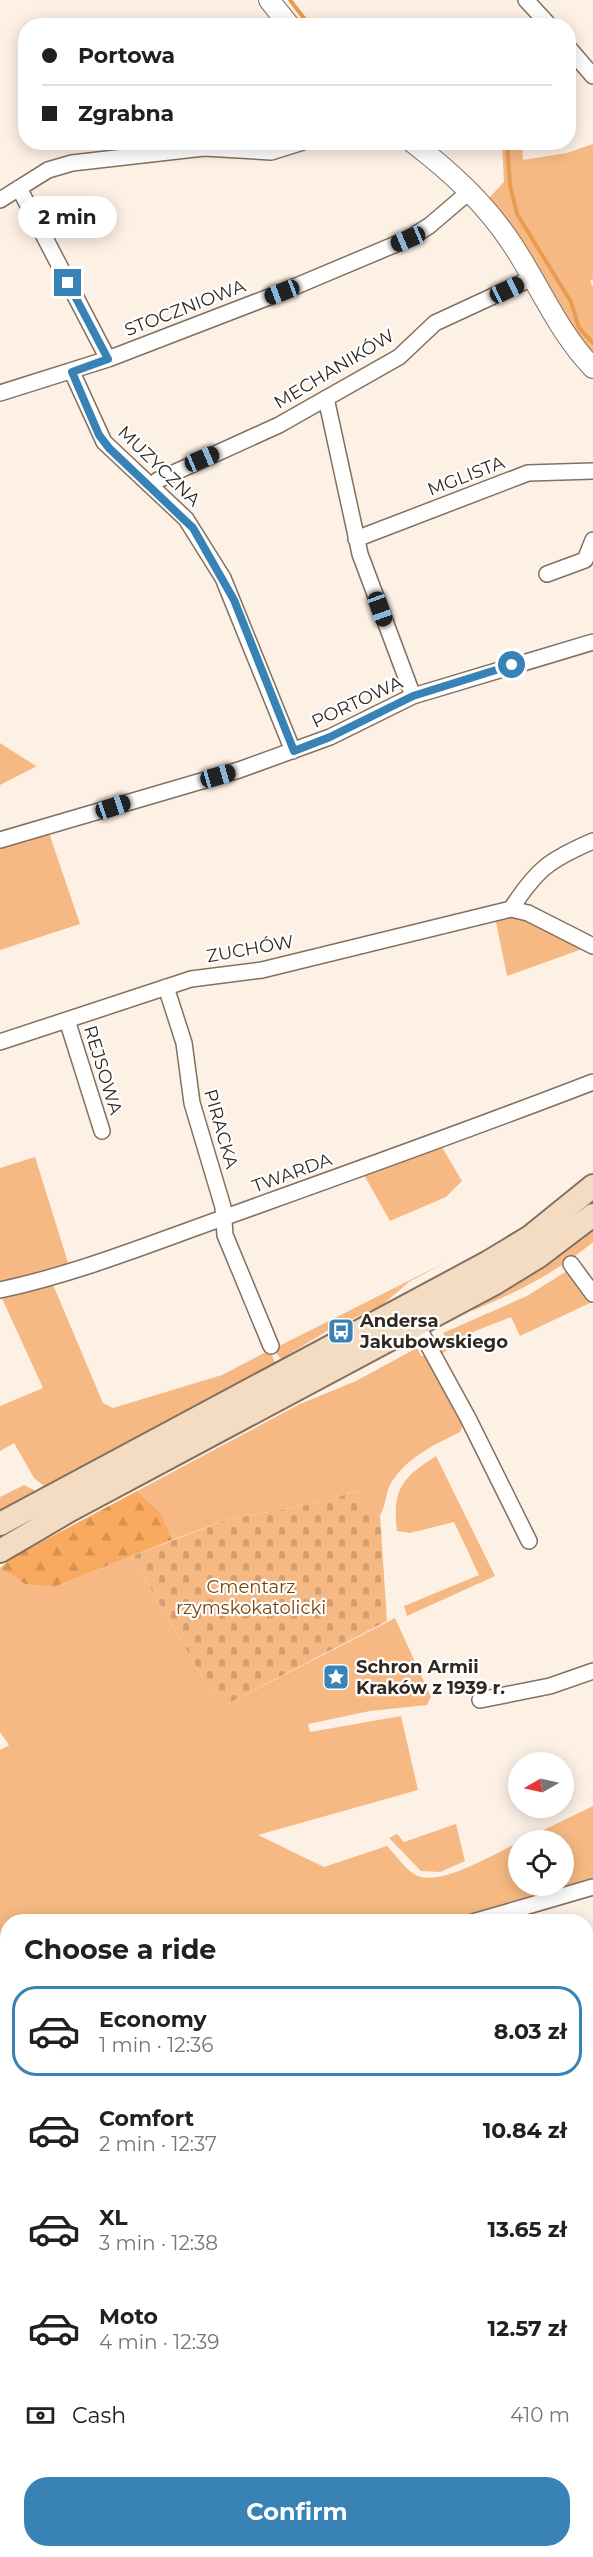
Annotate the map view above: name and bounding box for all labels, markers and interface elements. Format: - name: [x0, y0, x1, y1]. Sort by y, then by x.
- text: Portowa: [78, 42, 175, 69]
- text: Zgrabna: [78, 100, 174, 127]
- callout: 2 min: [19, 196, 118, 238]
- text: 2 min: [38, 205, 97, 229]
- car: [388, 224, 428, 254]
- route end: [54, 269, 81, 296]
- car: [487, 274, 527, 306]
- street label: STOCZNIOWA: [121, 275, 249, 341]
- car: [262, 277, 302, 307]
- street label: MECHANIKÓW: [270, 324, 398, 414]
- street label: MUZYCZNA: [113, 421, 205, 511]
- car: [182, 444, 222, 474]
- street label: MGLISTA: [424, 451, 508, 501]
- car: [365, 589, 395, 629]
- route start: [498, 651, 525, 678]
- street label: PORTOWA: [308, 671, 406, 733]
- car: [198, 762, 238, 790]
- car: [93, 793, 133, 821]
- street label: ZUCHÓW: [205, 931, 295, 967]
- street label: REJSOWA: [79, 1023, 127, 1117]
- street label: PIRACKA: [199, 1087, 243, 1171]
- street label: TWARDA: [249, 1148, 335, 1198]
- place label: Andersa Jakubowskiego: [359, 1310, 508, 1353]
- bus stop icon: Andersa Jakubowskiego: [326, 1316, 356, 1346]
- park label: Cmentarz rzymskokatolicki: [176, 1576, 326, 1619]
- place label: Schron Armii Kraków z 1939 r.: [356, 1656, 505, 1699]
- place icon: Schron Armii Kraków z 1939 r.: [321, 1662, 351, 1692]
- north arrow: [508, 1752, 574, 1818]
- map controls: [508, 1752, 574, 1896]
- button: locate: [508, 1830, 574, 1896]
- text: Choose a ride: [24, 1933, 216, 1966]
- icon: car: [27, 2004, 81, 2058]
- text: Economy: [99, 2006, 207, 2033]
- text: 8.03 zł: [494, 2018, 567, 2045]
- text: 1 min · 12:36: [99, 2033, 213, 2057]
- icon: car: [27, 2103, 81, 2157]
- text: Comfort: [99, 2105, 194, 2132]
- text: 10.84 zł: [483, 2117, 567, 2144]
- text: 2 min · 12:37: [99, 2132, 217, 2156]
- icon: car: [27, 2202, 81, 2256]
- text: XL: [99, 2204, 128, 2231]
- text: 13.65 zł: [487, 2216, 567, 2243]
- text: 3 min · 12:38: [99, 2231, 218, 2255]
- icon: car: [27, 2301, 81, 2355]
- text: Moto: [99, 2303, 158, 2330]
- text: 12.57 zł: [488, 2315, 567, 2342]
- text: 4 min · 12:39: [99, 2330, 219, 2354]
- icon: cash: [24, 2399, 57, 2432]
- text: Cash: [72, 2402, 126, 2429]
- text: 410 m: [510, 2403, 570, 2427]
- button: Confirm: [24, 2477, 570, 2546]

